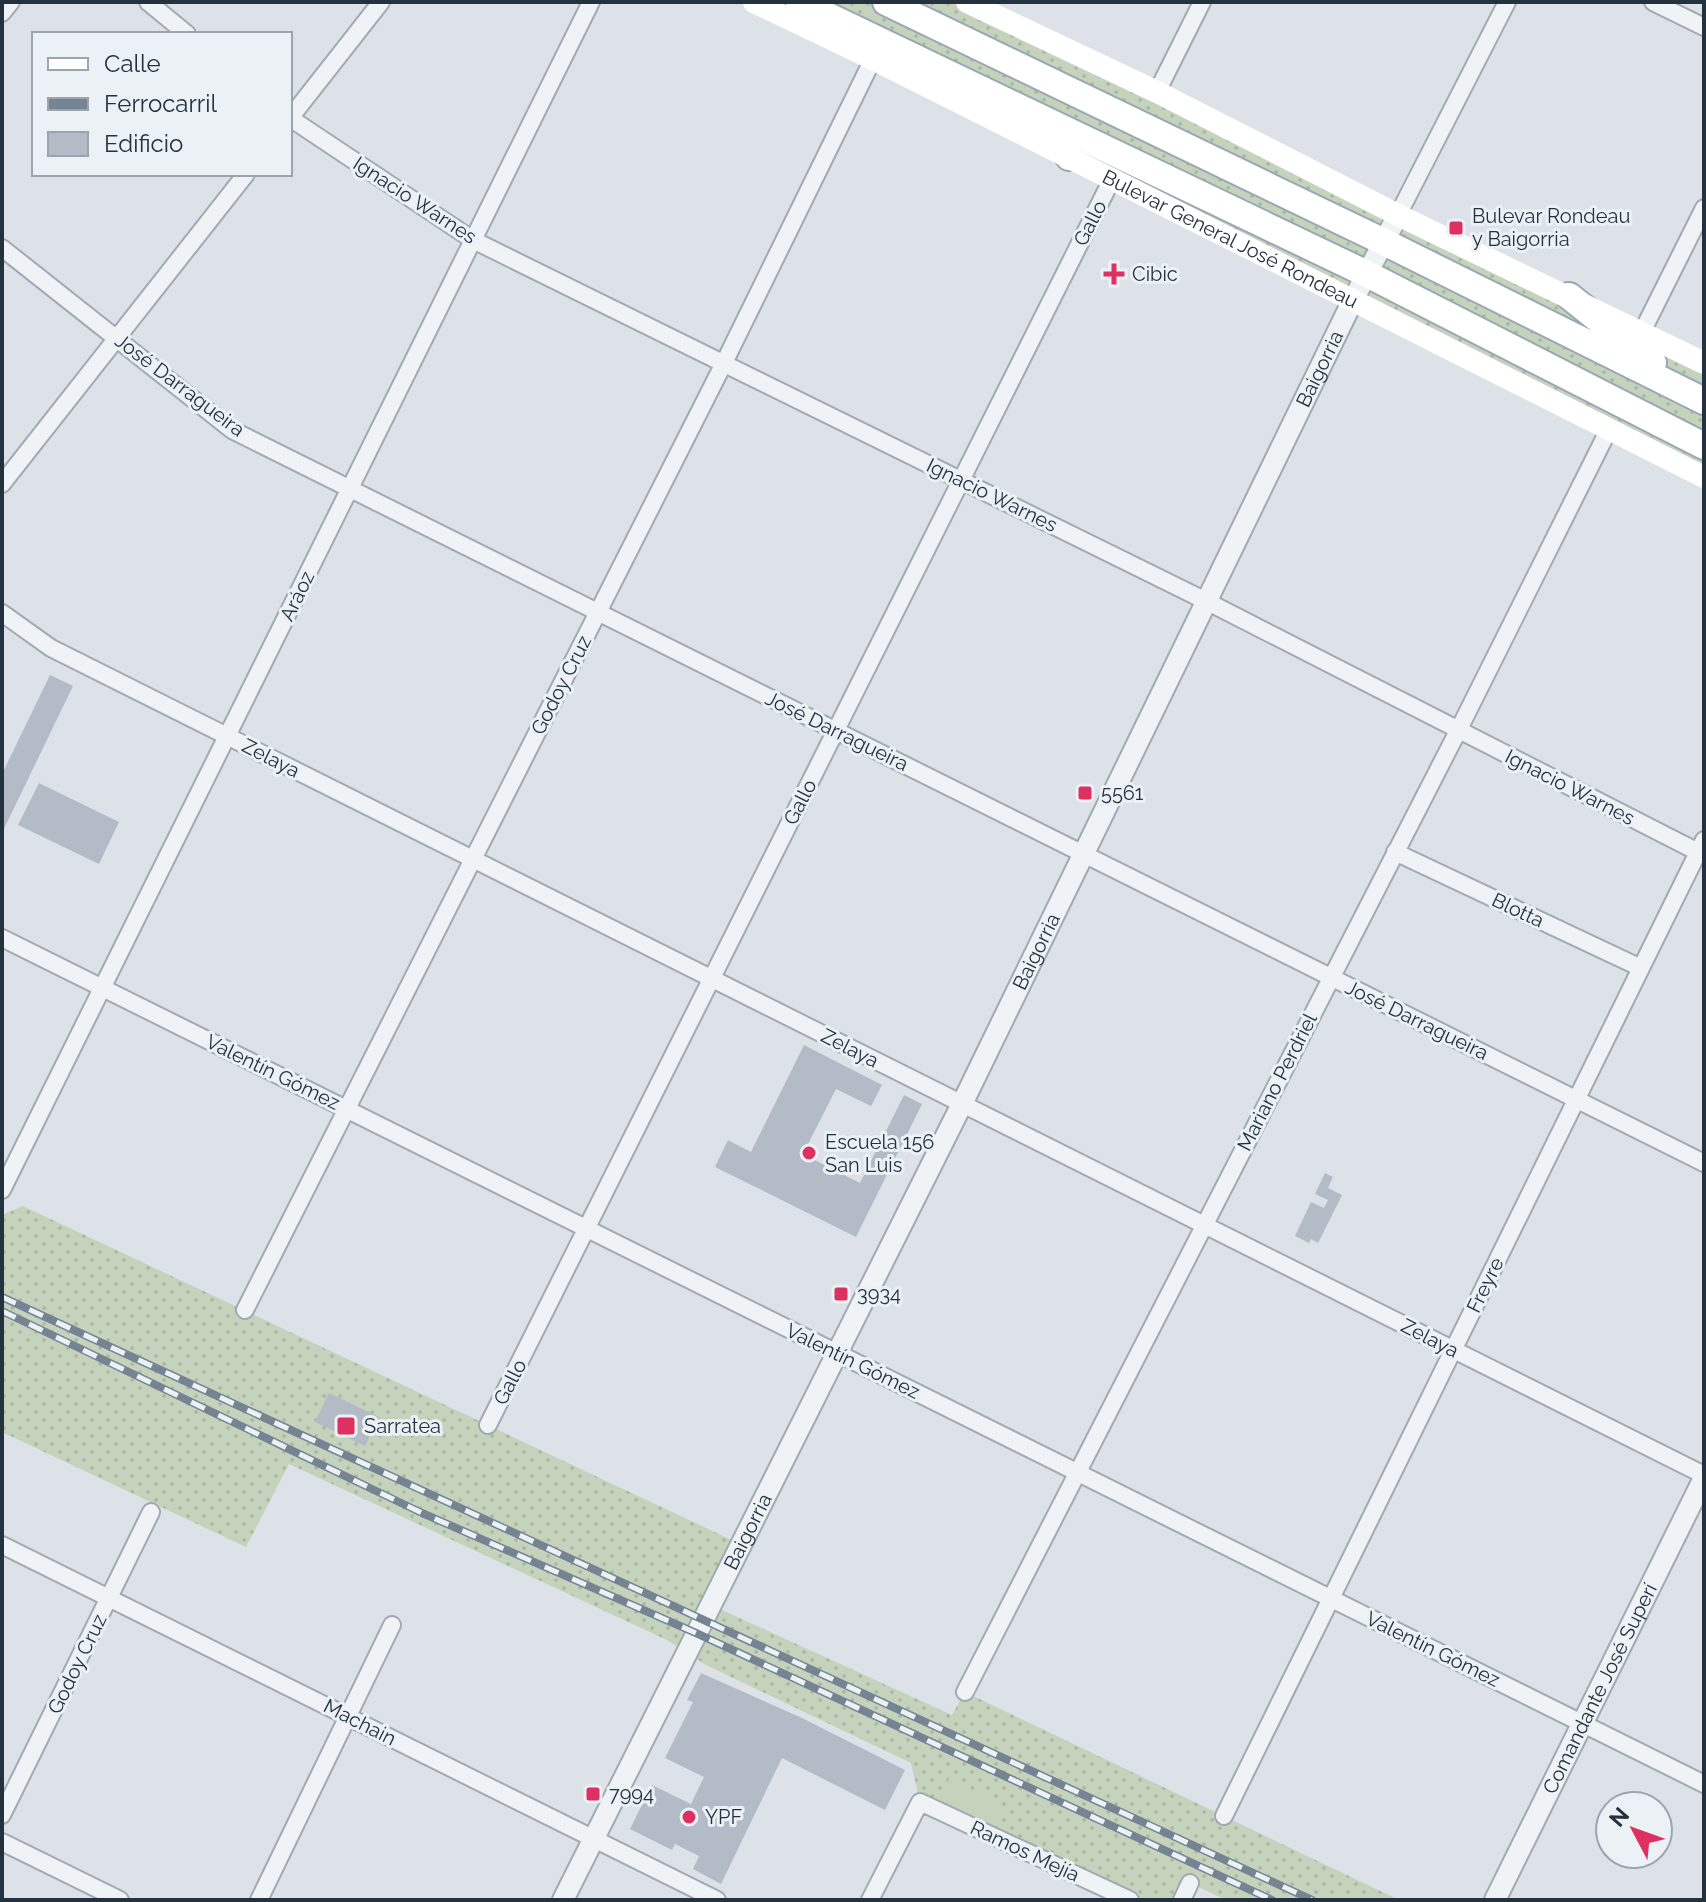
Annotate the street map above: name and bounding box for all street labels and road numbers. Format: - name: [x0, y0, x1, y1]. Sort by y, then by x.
- street label: Ignacio Warnes: [349, 151, 481, 249]
- street label: Bulevar General José Rondeau: [1099, 164, 1362, 313]
- street label: Gallo: [1068, 196, 1112, 250]
- street label: Baigorria: [1291, 327, 1348, 411]
- street label: José Darragueira: [110, 328, 250, 442]
- street label: Ignacio Warnes: [923, 453, 1061, 537]
- street label: Aráoz: [275, 567, 319, 625]
- street label: Godoy Cruz: [526, 631, 596, 739]
- street label: José Darragueira: [762, 686, 912, 776]
- street label: Zelaya: [238, 733, 304, 783]
- street label: Ignacio Warnes: [1501, 744, 1639, 830]
- street label: Gallo: [778, 775, 822, 829]
- street label: Blotta: [1488, 888, 1548, 932]
- street label: Baigorria: [1007, 909, 1065, 994]
- street label: José Darragueira: [1342, 975, 1492, 1065]
- street label: Mariano Perdriel: [1232, 1009, 1322, 1155]
- street label: Zelaya: [817, 1023, 883, 1073]
- street label: Valentín Gómez: [202, 1029, 344, 1115]
- street label: Freyre: [1461, 1253, 1509, 1317]
- street label: Zelaya: [1397, 1313, 1463, 1363]
- street label: Valentín Gómez: [782, 1318, 924, 1404]
- street label: Gallo: [488, 1355, 532, 1409]
- street label: Baigorria: [718, 1490, 777, 1574]
- street label: Comandante José Superí: [1538, 1579, 1662, 1798]
- street label: Valentín Gómez: [1362, 1606, 1504, 1692]
- street label: Godoy Cruz: [43, 1610, 112, 1718]
- street label: Machain: [320, 1694, 400, 1750]
- street label: Ramos Mejía: [967, 1815, 1083, 1887]

